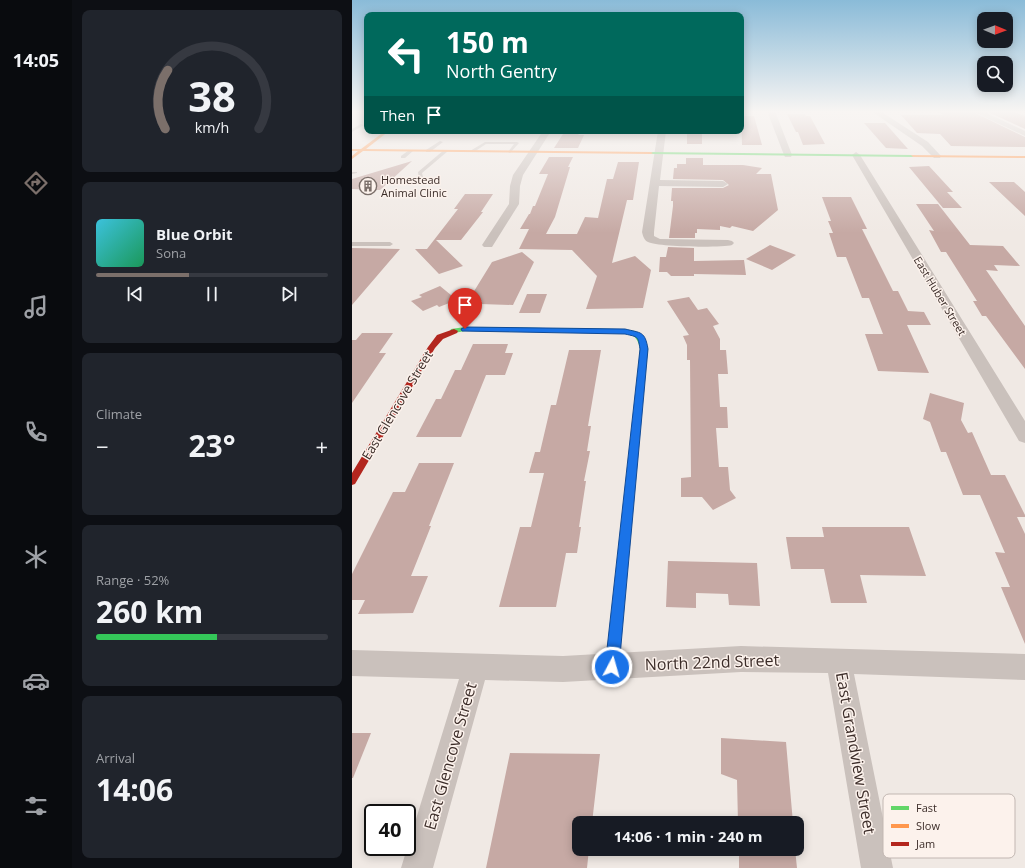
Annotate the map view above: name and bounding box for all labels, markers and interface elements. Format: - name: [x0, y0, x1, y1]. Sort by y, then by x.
- north arrow: [977, 12, 1013, 48]
- map controls: [977, 12, 1013, 92]
- text: 150 m: [446, 23, 529, 61]
- icon: left: [380, 28, 432, 80]
- text: 14:05: [13, 48, 59, 72]
- button: search: [977, 56, 1013, 92]
- text: North Gentry: [446, 59, 557, 83]
- text: 38: [188, 68, 236, 124]
- icon: arrive: [423, 104, 445, 126]
- text: Then: [380, 105, 415, 125]
- text: km/h: [195, 117, 229, 136]
- icon: directions: [22, 169, 50, 197]
- place label: Homestead Animal Clinic: [381, 172, 447, 200]
- building icon: Homestead Animal Clinic: [358, 176, 378, 196]
- text: Blue Orbit: [156, 224, 233, 244]
- text: Sona: [156, 244, 186, 262]
- street label: East Huber Street: [911, 253, 970, 338]
- icon: previous: [124, 283, 146, 305]
- icon: pause: [201, 283, 223, 305]
- icon: next: [278, 283, 300, 305]
- pin: [448, 288, 482, 329]
- icon: music: [22, 293, 50, 321]
- icon: arrive: [454, 294, 476, 316]
- street label: East Glencove Street: [357, 347, 437, 463]
- text: Climate: [96, 405, 142, 423]
- icon: phone: [22, 418, 50, 446]
- text: 23°: [188, 425, 236, 466]
- text: −: [96, 431, 109, 461]
- text: +: [315, 431, 328, 461]
- icon: climate: [22, 543, 50, 571]
- text: Range · 52%: [96, 571, 169, 589]
- text: 260 km: [96, 591, 203, 632]
- position arrow: [591, 646, 633, 688]
- street label: North 22nd Street: [644, 649, 780, 675]
- icon: car: [22, 667, 50, 695]
- street label: East Grandview Street: [831, 670, 881, 836]
- street label: East Glencove Street: [418, 679, 482, 832]
- text: Arrival: [96, 749, 135, 767]
- text: 14:06: [96, 769, 173, 810]
- icon: filters: [22, 792, 50, 820]
- legend: [883, 794, 1015, 858]
- text: Fast: [916, 800, 937, 815]
- speed limit sign: 40: [364, 804, 416, 856]
- text: Slow: [916, 818, 940, 833]
- text: 14:06 · 1 min · 240 m: [614, 826, 762, 846]
- text: Jam: [915, 836, 935, 851]

